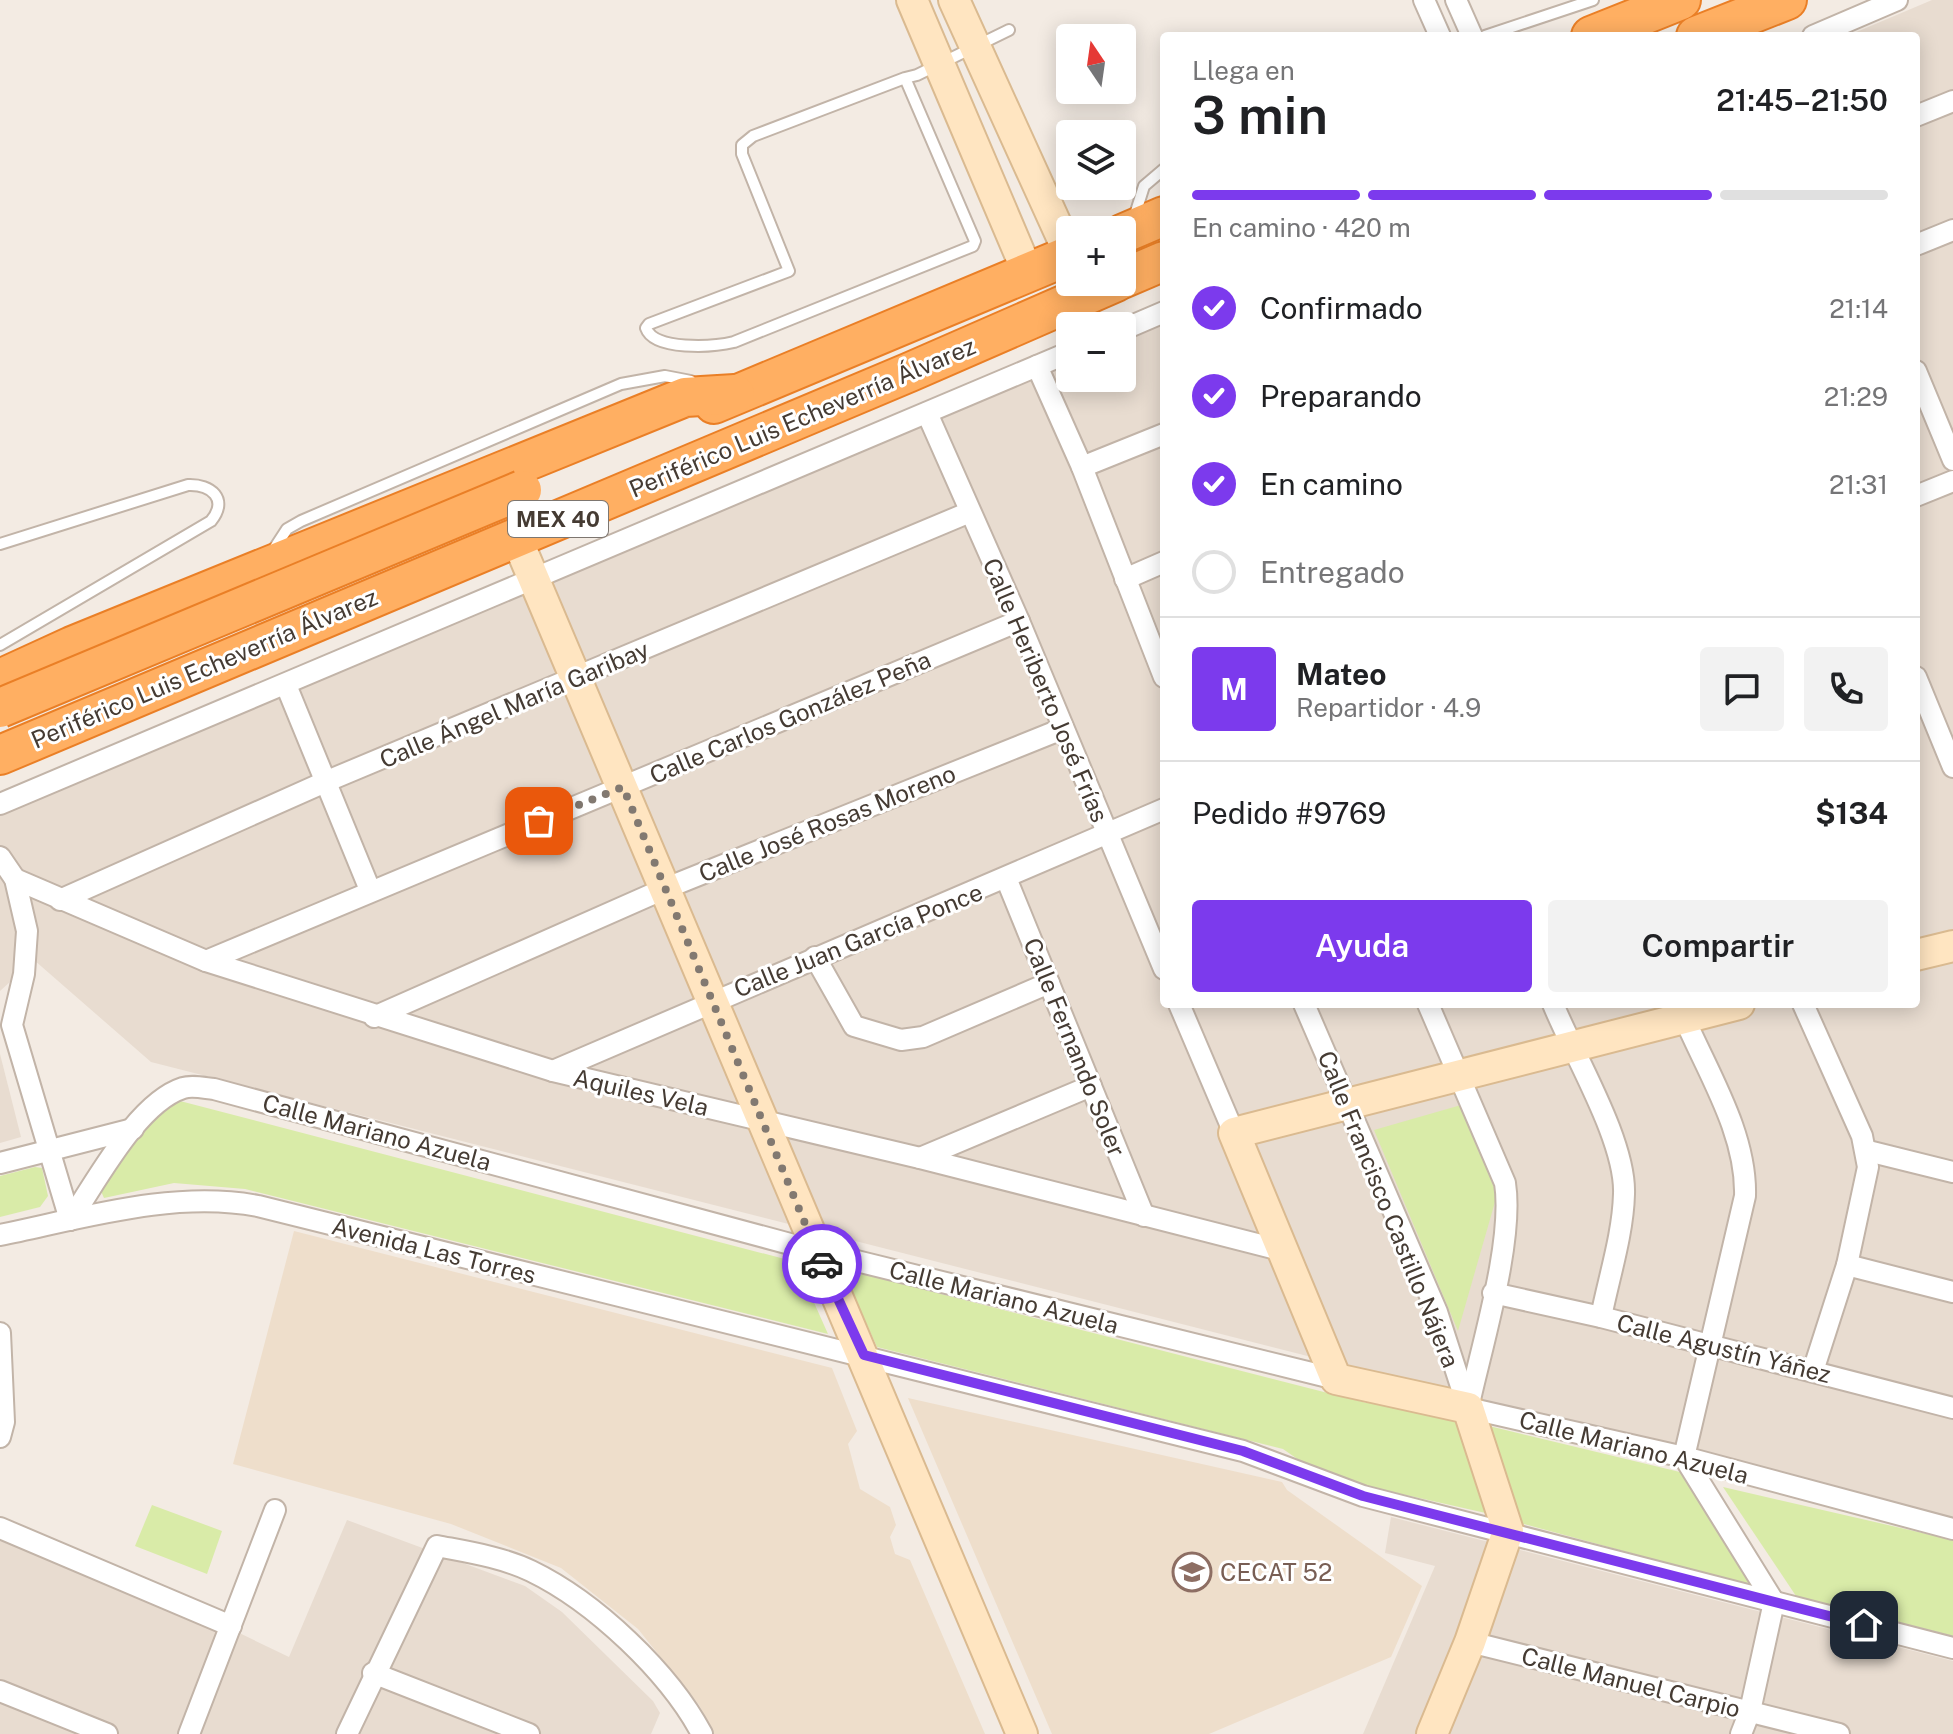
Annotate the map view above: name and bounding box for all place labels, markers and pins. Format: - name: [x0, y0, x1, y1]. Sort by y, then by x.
- pin: [505, 787, 573, 855]
- school or university icon: CECAT 52: [1171, 1551, 1213, 1593]
- place label: CECAT 52: [1220, 1558, 1332, 1586]
- pin: [1830, 1591, 1898, 1659]

